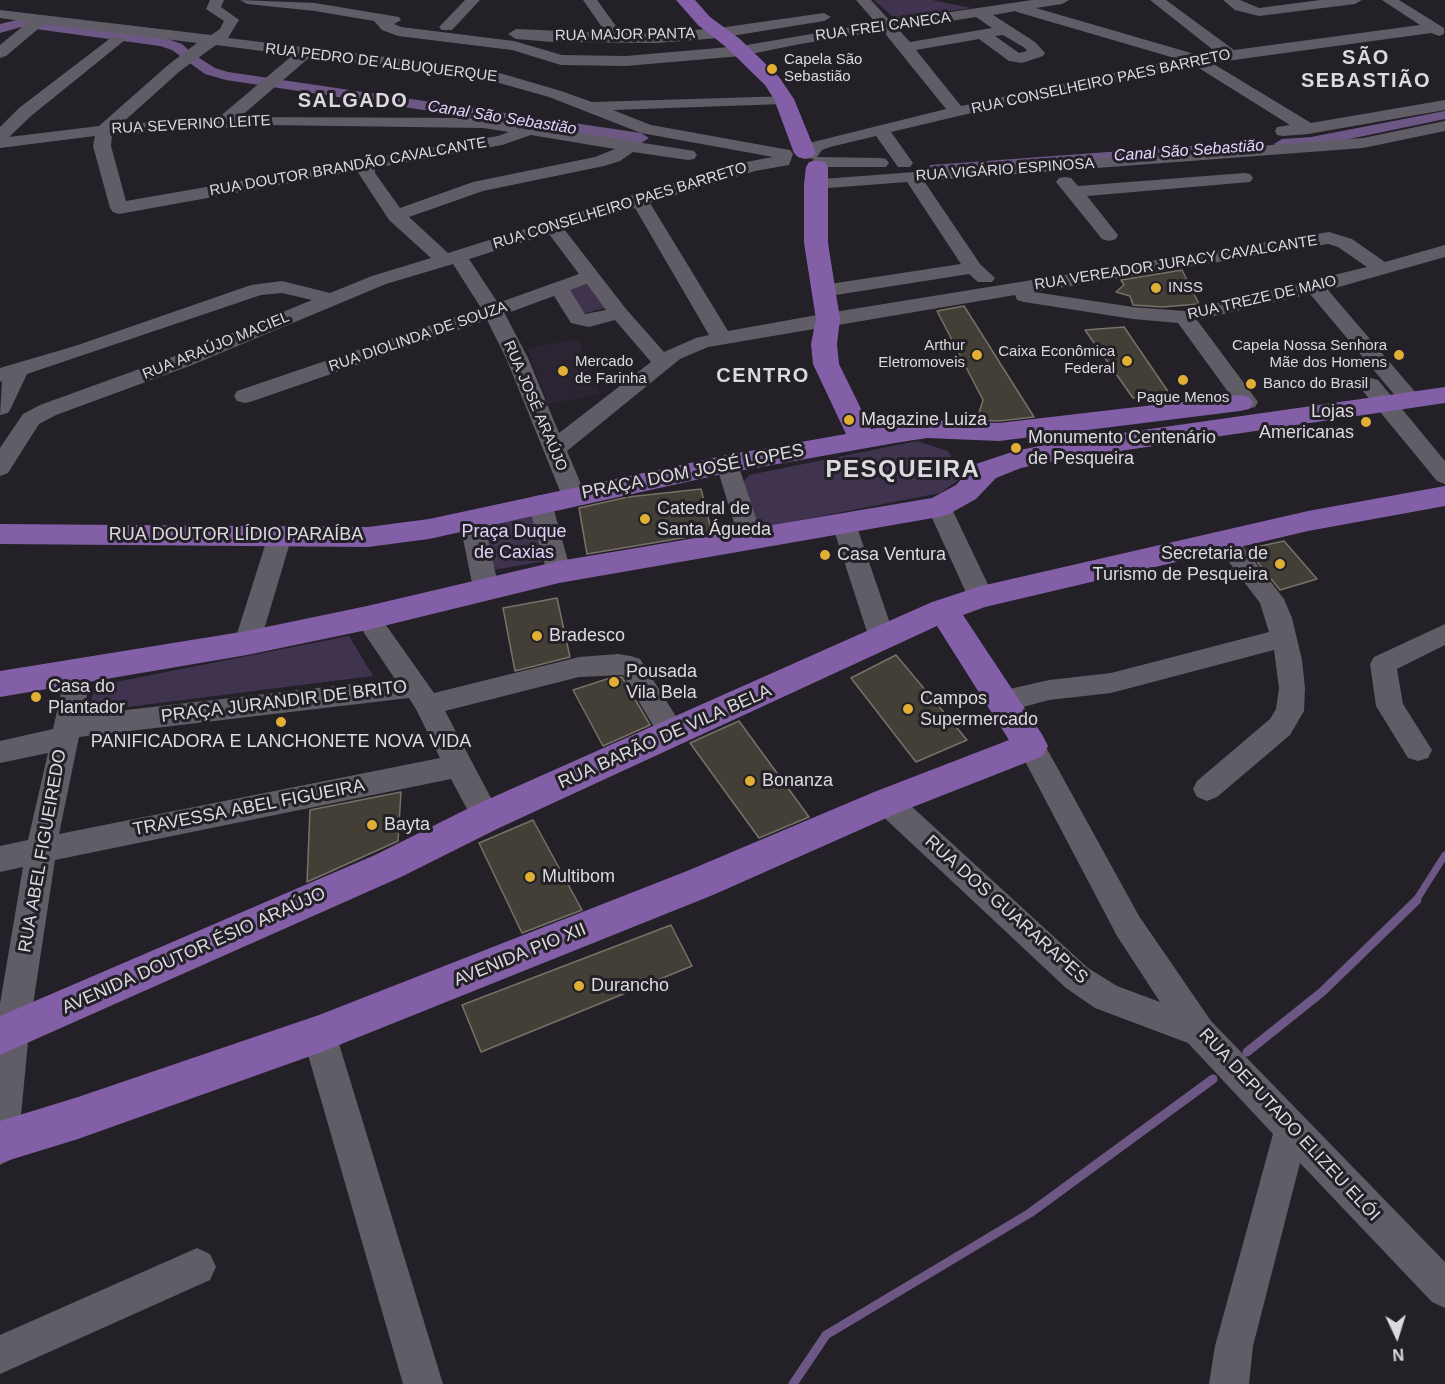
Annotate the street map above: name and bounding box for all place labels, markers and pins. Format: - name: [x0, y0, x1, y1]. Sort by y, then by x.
- place label: Capela São Sebastião: [784, 51, 862, 86]
- marker: Capela São Sebastião: [765, 62, 779, 76]
- place label: INSS: [1168, 279, 1203, 297]
- marker: INSS: [1149, 281, 1163, 295]
- place label: Arthur Eletromoveis: [878, 337, 965, 372]
- place label: Capela Nossa Senhora Mãe dos Homens: [1232, 337, 1387, 372]
- place label: Caixa Econômica Federal: [998, 343, 1115, 378]
- marker: Arthur Eletromoveis: [970, 348, 984, 362]
- marker: Capela Nossa Senhora Mãe dos Homens: [1392, 348, 1406, 362]
- place label: Mercado de Farinha: [575, 353, 647, 388]
- marker: Caixa Econômica Federal: [1120, 354, 1134, 368]
- marker: Mercado de Farinha: [556, 364, 570, 378]
- marker: Pague Menos: [1176, 373, 1190, 387]
- place label: Banco do Brasil: [1263, 375, 1368, 393]
- marker: Banco do Brasil: [1244, 377, 1258, 391]
- place label: Pague Menos: [1137, 389, 1229, 407]
- place label: Lojas Americanas: [1259, 401, 1354, 444]
- place label: Magazine Luiza: [861, 409, 987, 431]
- marker: Magazine Luiza: [842, 413, 856, 427]
- marker: Lojas Americanas: [1359, 415, 1373, 429]
- place label: Monumento Centenário de Pesqueira: [1028, 427, 1216, 470]
- marker: Monumento Centenário de Pesqueira: [1009, 441, 1023, 455]
- place label: Catedral de Santa Águeda: [657, 498, 771, 540]
- marker: Catedral de Santa Águeda: [638, 512, 652, 526]
- place label: Secretaria de Turismo de Pesqueira: [1093, 543, 1268, 586]
- place label: Casa Ventura: [837, 544, 946, 566]
- marker: Casa Ventura: [818, 548, 832, 562]
- marker: Secretaria de Turismo de Pesqueira: [1273, 557, 1287, 571]
- place label: Bradesco: [549, 625, 625, 647]
- marker: Bradesco: [530, 629, 544, 643]
- place label: Pousada Vila Bela: [626, 661, 697, 704]
- marker: Pousada Vila Bela: [607, 675, 621, 689]
- place label: Casa do Plantador: [48, 676, 125, 718]
- place label: Campos Supermercado: [920, 688, 1038, 730]
- marker: Casa do Plantador: [29, 690, 43, 704]
- marker: Campos Supermercado: [901, 702, 915, 716]
- marker: PANIFICADORA E LANCHONETE NOVA VIDA: [274, 715, 288, 729]
- place label: PANIFICADORA E LANCHONETE NOVA VIDA: [91, 731, 471, 753]
- place label: Bonanza: [762, 770, 833, 792]
- marker: Bonanza: [743, 774, 757, 788]
- place label: Bayta: [384, 814, 430, 836]
- marker: Bayta: [365, 818, 379, 832]
- place label: Multibom: [542, 866, 615, 888]
- marker: Multibom: [523, 870, 537, 884]
- place label: Durancho: [591, 975, 669, 997]
- marker: Durancho: [572, 979, 586, 993]

